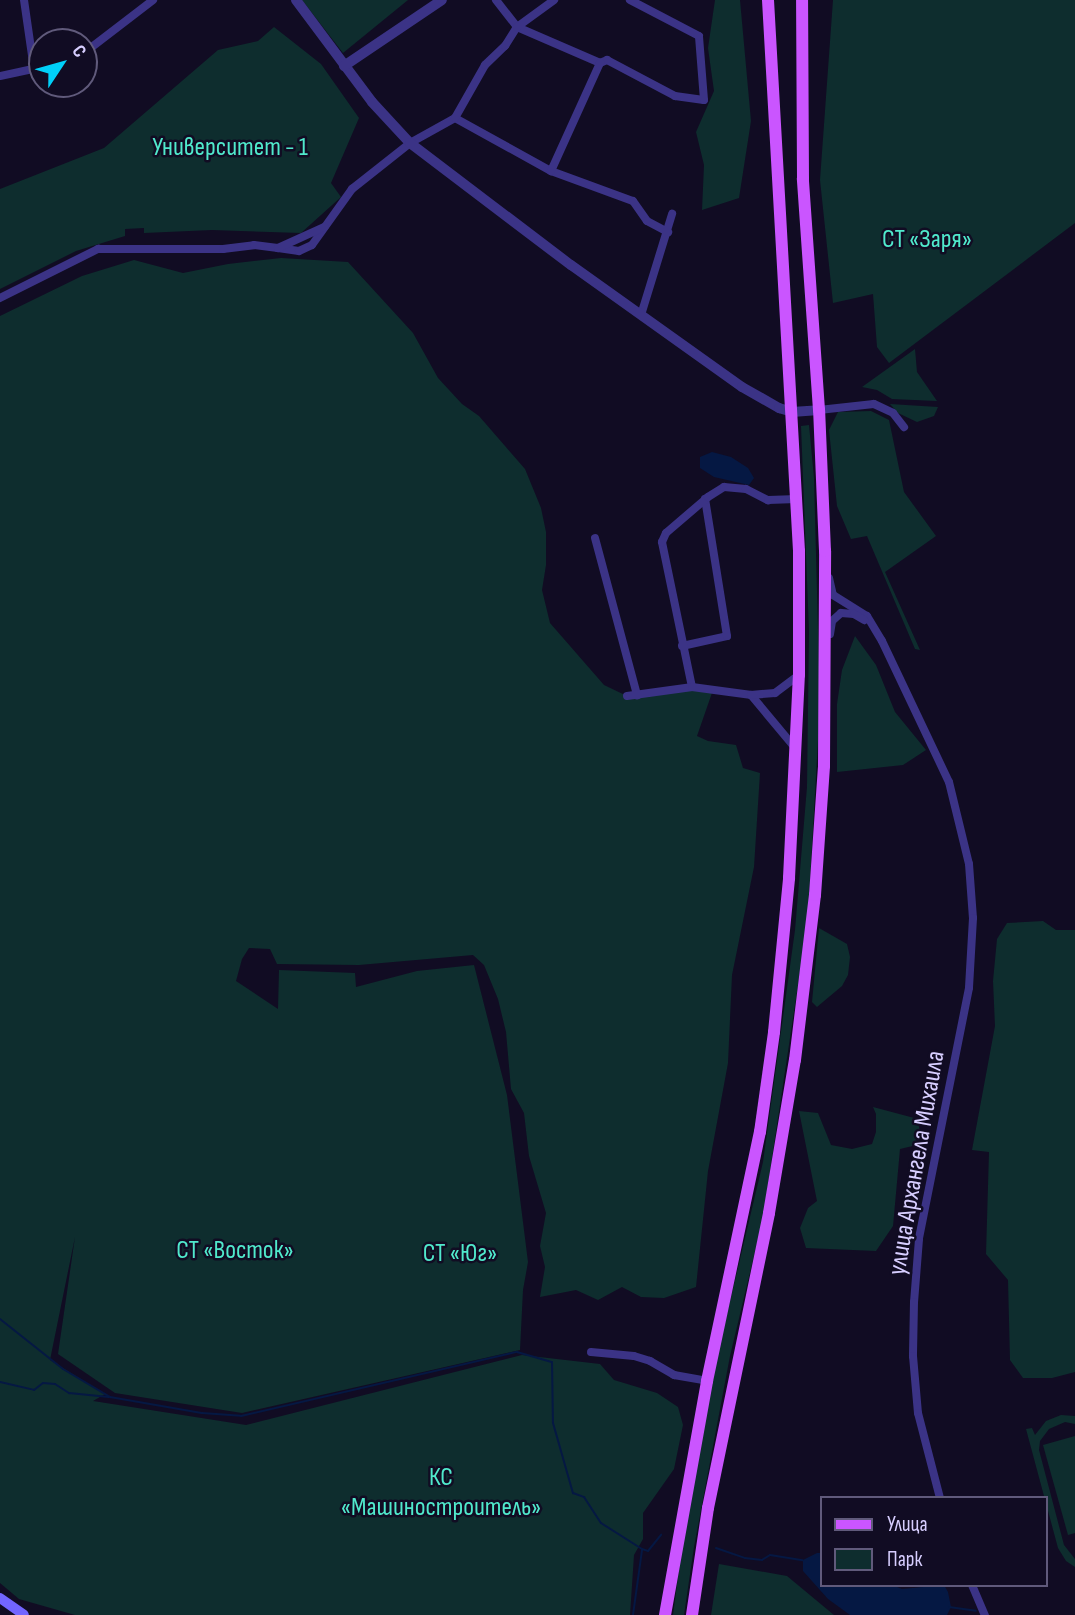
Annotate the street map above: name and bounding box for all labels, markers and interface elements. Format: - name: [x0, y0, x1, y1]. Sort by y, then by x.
- north arrow: [28, 28, 98, 98]
- text: С: [67, 41, 91, 62]
- park label: Университет - 1: [152, 132, 308, 164]
- park label: СТ «Заря»: [882, 224, 972, 256]
- street label: улица Архангела Михаила: [882, 1048, 952, 1278]
- park label: СТ «Восток»: [176, 1235, 294, 1267]
- park label: СТ «Юг»: [423, 1238, 497, 1270]
- park label: КС «Машиностроитель»: [341, 1462, 541, 1524]
- legend: [820, 1496, 1047, 1587]
- text: Улица: [887, 1512, 928, 1537]
- text: Парк: [887, 1547, 922, 1572]

